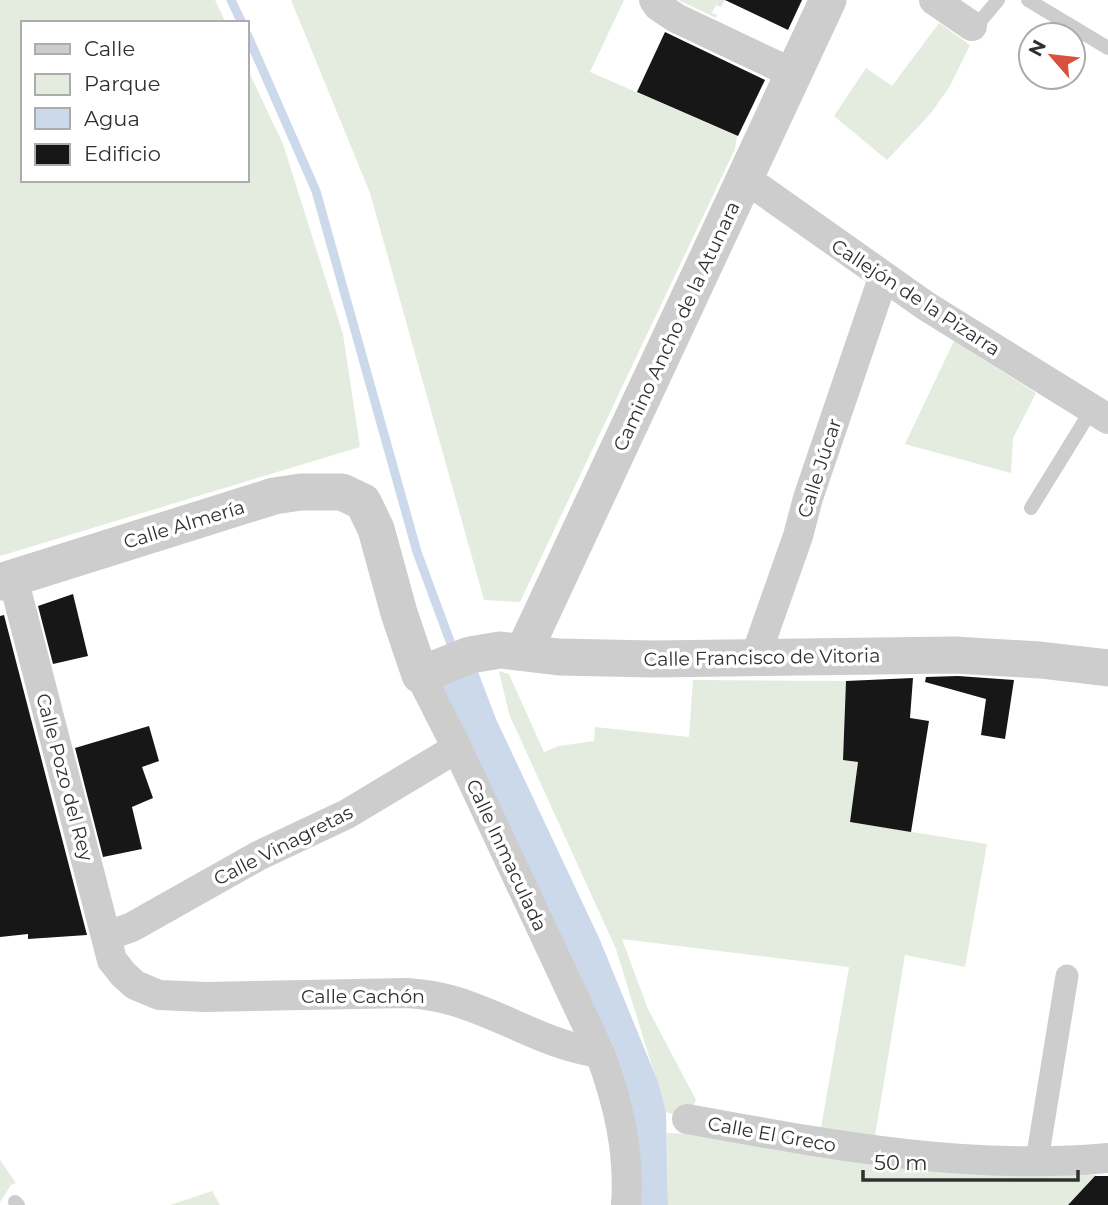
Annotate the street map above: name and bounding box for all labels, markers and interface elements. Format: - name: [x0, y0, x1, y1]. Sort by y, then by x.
- legend: [21, 21, 248, 182]
- north arrow: [1017, 21, 1087, 91]
- text: Calle: [84, 36, 135, 61]
- text: N: [1024, 36, 1051, 60]
- text: Parque: [84, 71, 160, 96]
- text: Agua: [84, 106, 140, 131]
- text: Edificio: [84, 141, 161, 166]
- street label: Camino Ancho de la Atunara: [608, 198, 745, 455]
- street label: Callejón de la Pizarra: [827, 234, 1005, 361]
- street label: Calle Júcar: [793, 416, 846, 521]
- street label: Calle Almería: [121, 495, 247, 554]
- street label: Calle Francisco de Vitoria: [644, 644, 880, 671]
- street label: Calle Pozo del Rey: [31, 691, 98, 864]
- street label: Calle Inmaculada: [461, 776, 552, 935]
- street label: Calle Vinagretas: [210, 800, 357, 890]
- street label: Calle Cachón: [301, 985, 425, 1008]
- street label: Calle El Greco: [706, 1112, 838, 1157]
- scale bar: [863, 1138, 1078, 1182]
- text: 50 m: [874, 1150, 928, 1175]

